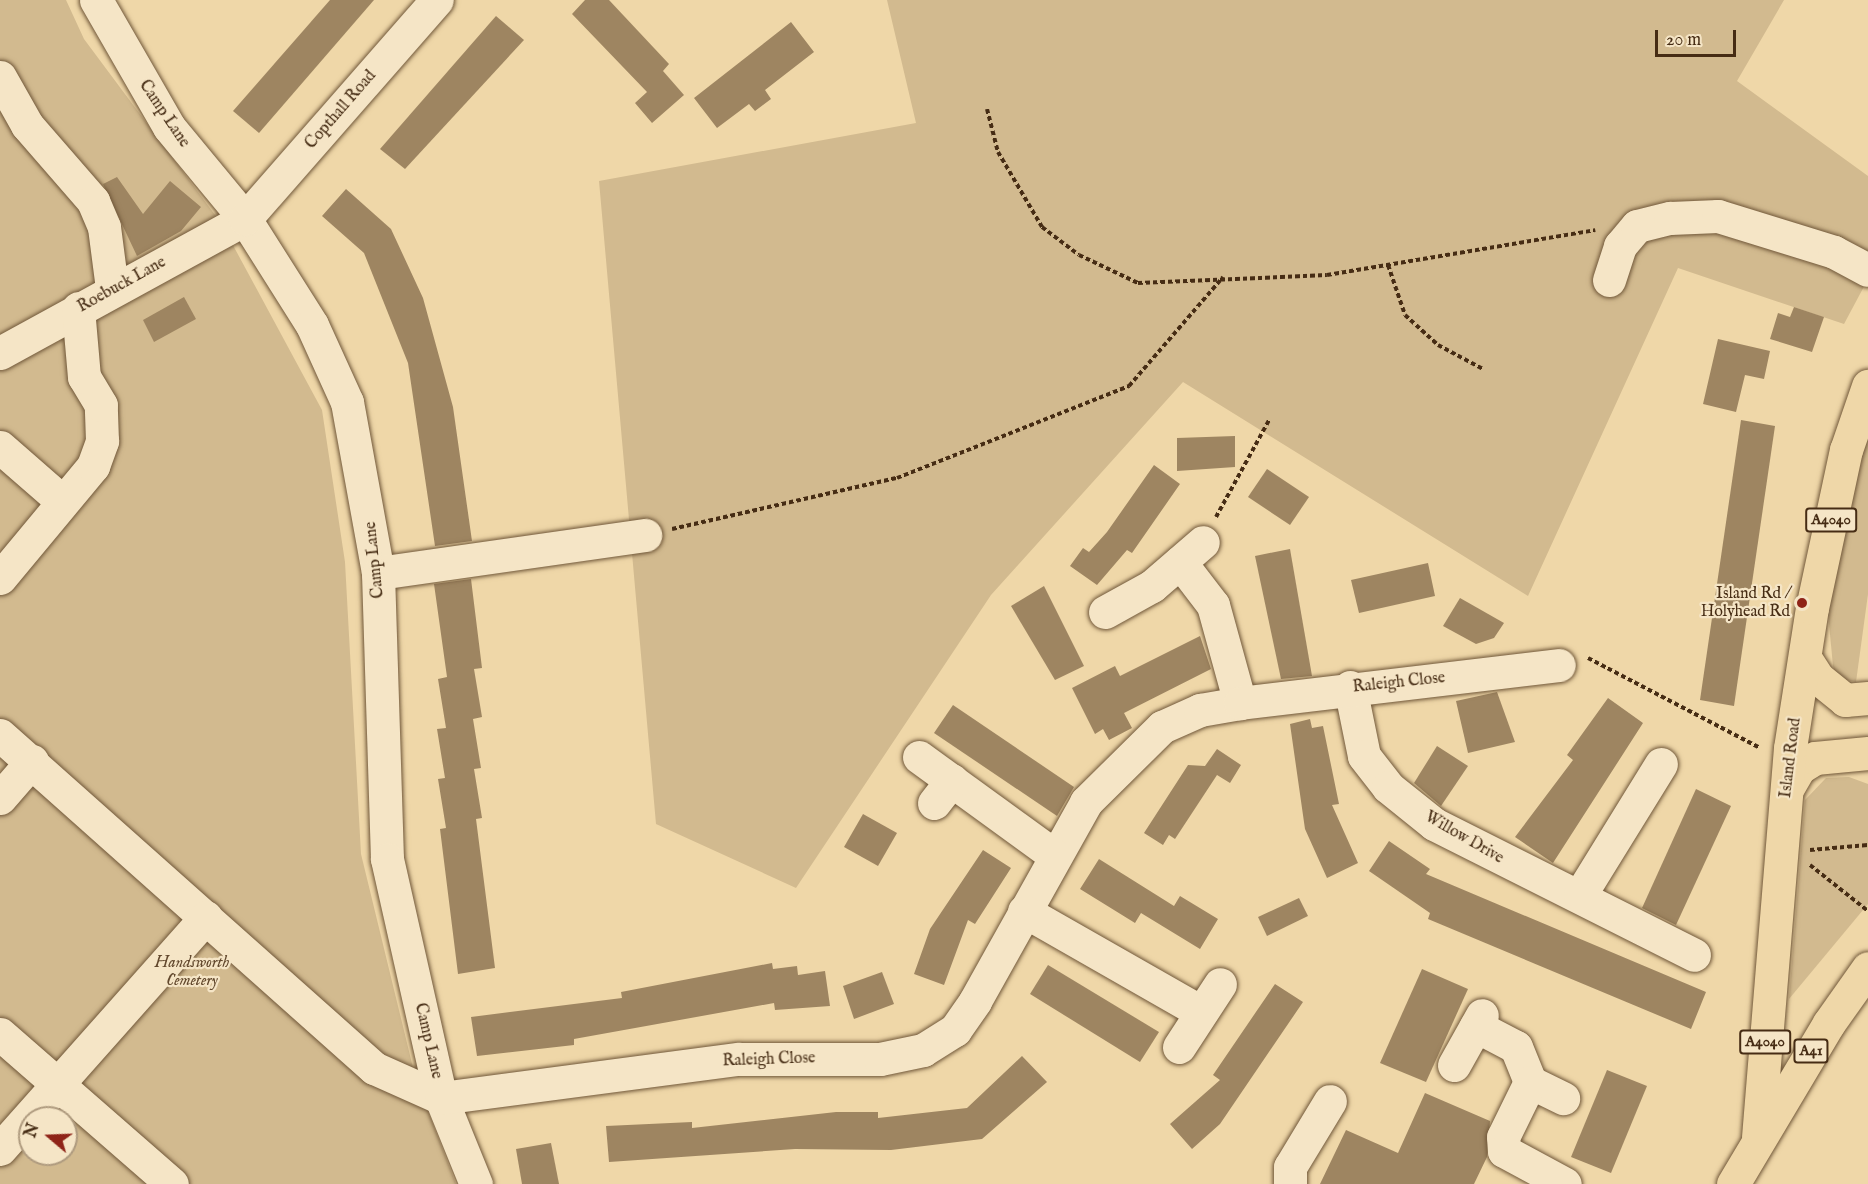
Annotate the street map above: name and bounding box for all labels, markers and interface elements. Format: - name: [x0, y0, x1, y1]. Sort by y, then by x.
- scale bar: [1658, 18, 1739, 56]
- text: 20 m: [1666, 29, 1701, 52]
- street label: Copthall Road: [302, 67, 380, 153]
- street label: Camp Lane: [135, 77, 193, 151]
- street label: Roebuck Lane: [75, 253, 169, 317]
- road number: A4040: [1804, 508, 1858, 532]
- street label: Camp Lane: [361, 521, 389, 599]
- place label: Island Rd / Holyhead Rd: [1701, 584, 1790, 622]
- marker: Island Rd / Holyhead Rd: [1795, 596, 1809, 610]
- street label: Raleigh Close: [1352, 669, 1446, 697]
- street label: Island Road: [1777, 717, 1805, 799]
- street label: Willow Drive: [1421, 808, 1507, 868]
- park label: Handsworth Cemetery: [155, 953, 229, 991]
- street label: Camp Lane: [410, 1001, 446, 1081]
- road number: A4040: [1738, 1030, 1792, 1054]
- road number: A41: [1793, 1039, 1829, 1063]
- street label: Raleigh Close: [722, 1049, 816, 1071]
- north arrow: [18, 1106, 78, 1166]
- text: N: [21, 1121, 45, 1141]

